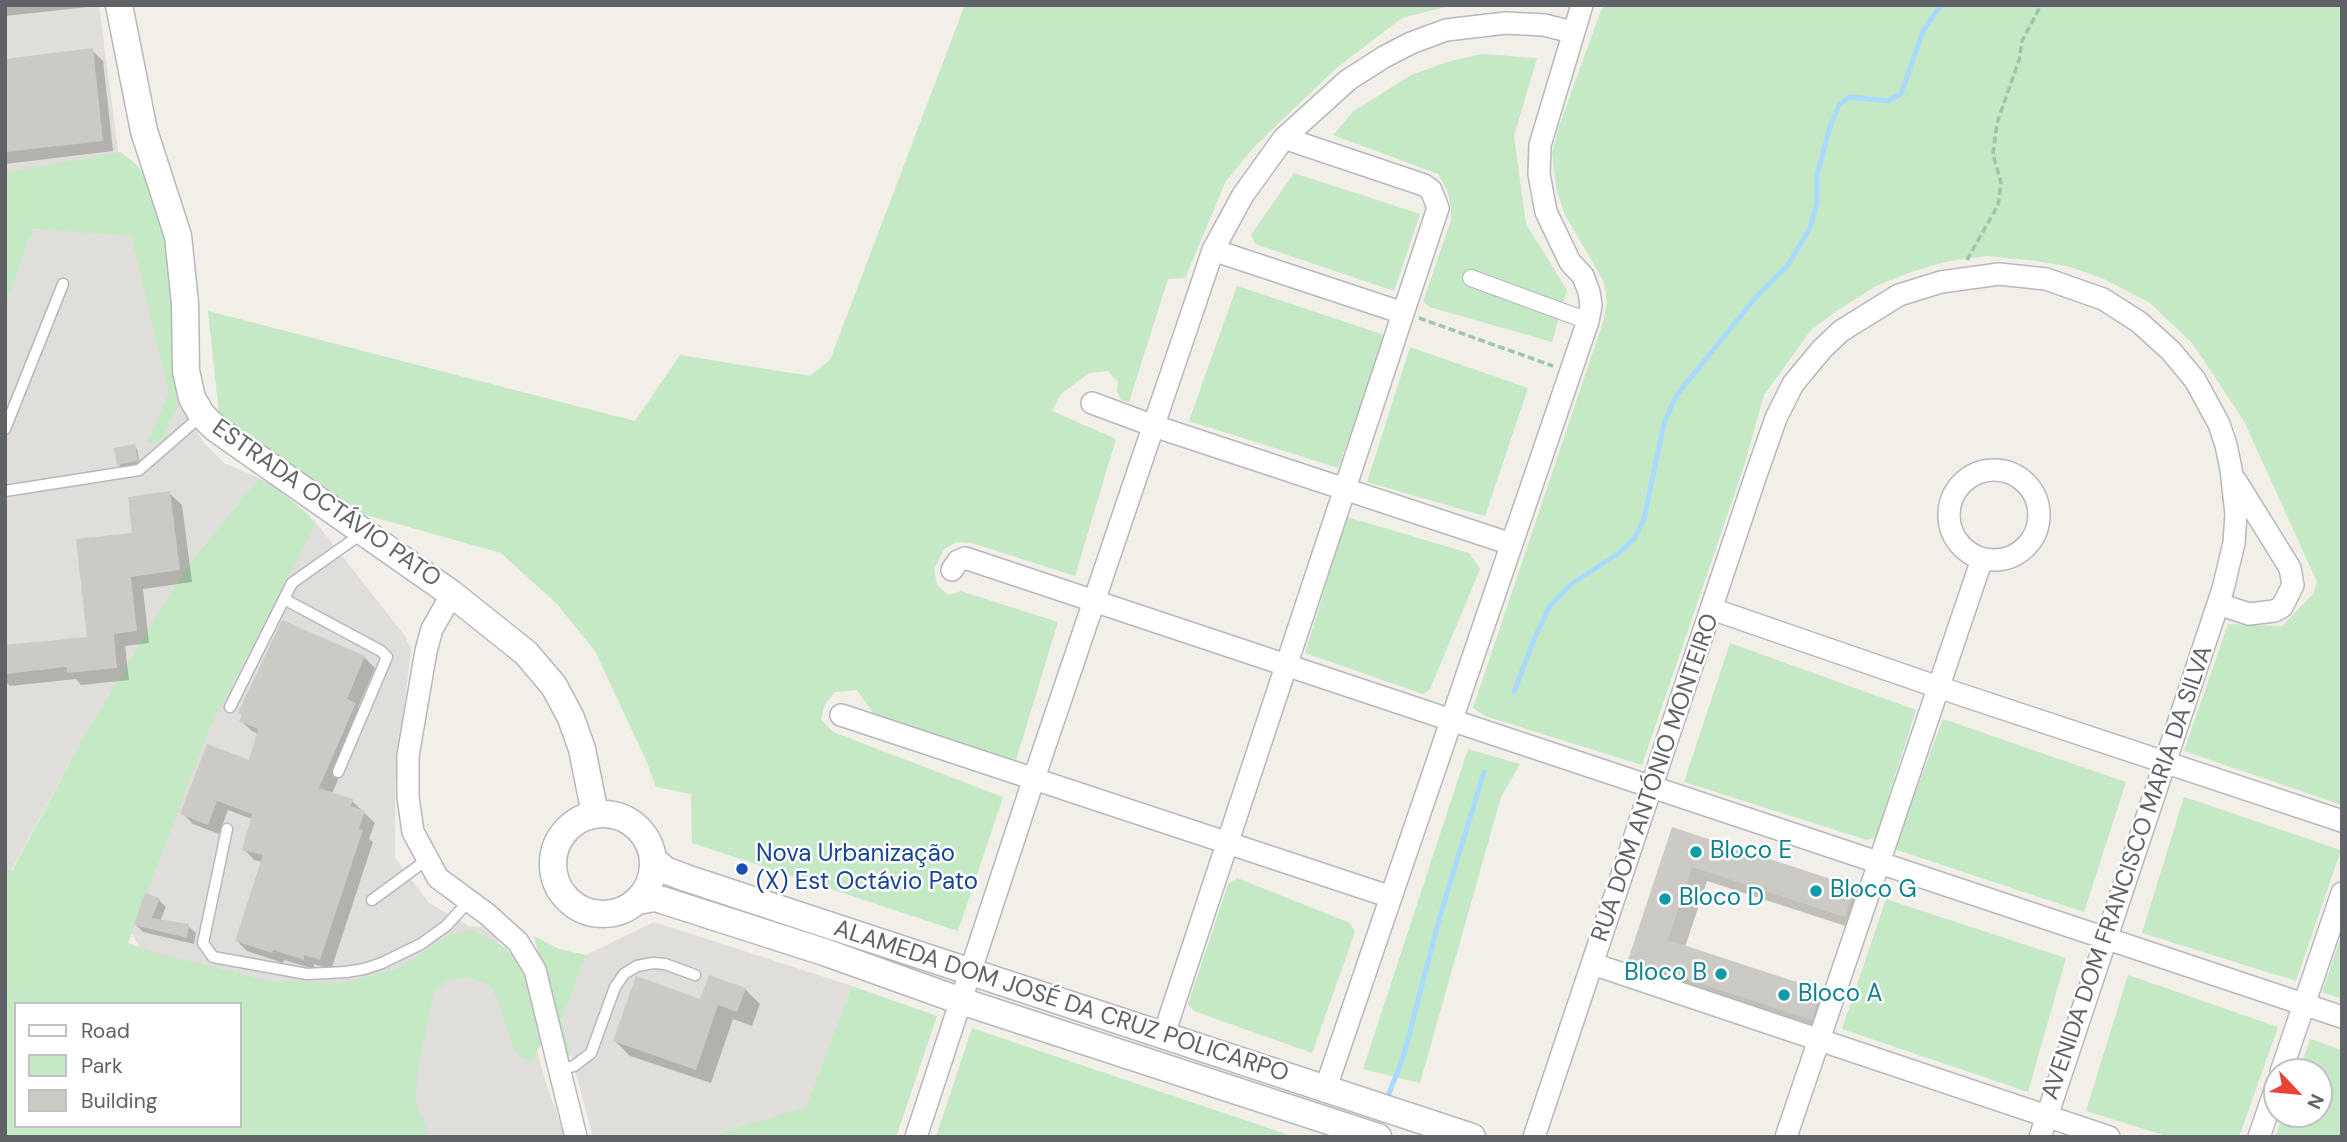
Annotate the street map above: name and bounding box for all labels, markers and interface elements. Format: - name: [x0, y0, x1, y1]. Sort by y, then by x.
- street label: ESTRADA OCTÁVIO PATO: [206, 414, 446, 594]
- street label: RUA DOM ANTÓNIO MONTEIRO: [1586, 610, 1726, 946]
- street label: AVENIDA DOM FRANCISCO MARIA DA SILVA: [2037, 642, 2219, 1104]
- place label: Bloco E: [1710, 838, 1792, 866]
- place label: Nova Urbanização (X) Est Octávio Pato: [756, 841, 978, 897]
- marker: Bloco E: [1688, 844, 1704, 860]
- marker: Nova Urbanização (X) Est Octávio Pato: [734, 861, 750, 877]
- place label: Bloco G: [1830, 877, 1917, 905]
- marker: Bloco G: [1808, 883, 1824, 899]
- place label: Bloco D: [1679, 885, 1764, 913]
- marker: Bloco D: [1657, 891, 1673, 907]
- street label: ALAMEDA DOM JOSÉ DA CRUZ POLICARPO: [830, 915, 1292, 1089]
- place label: Bloco B: [1624, 960, 1707, 988]
- marker: Bloco B: [1713, 966, 1729, 982]
- place label: Bloco A: [1798, 981, 1882, 1009]
- marker: Bloco A: [1776, 987, 1792, 1003]
- legend: [14, 1002, 242, 1128]
- text: Road: [81, 1017, 130, 1045]
- text: Park: [81, 1052, 122, 1080]
- north arrow: [2263, 1058, 2333, 1128]
- text: Building: [81, 1087, 157, 1115]
- text: N: [2301, 1090, 2330, 1113]

